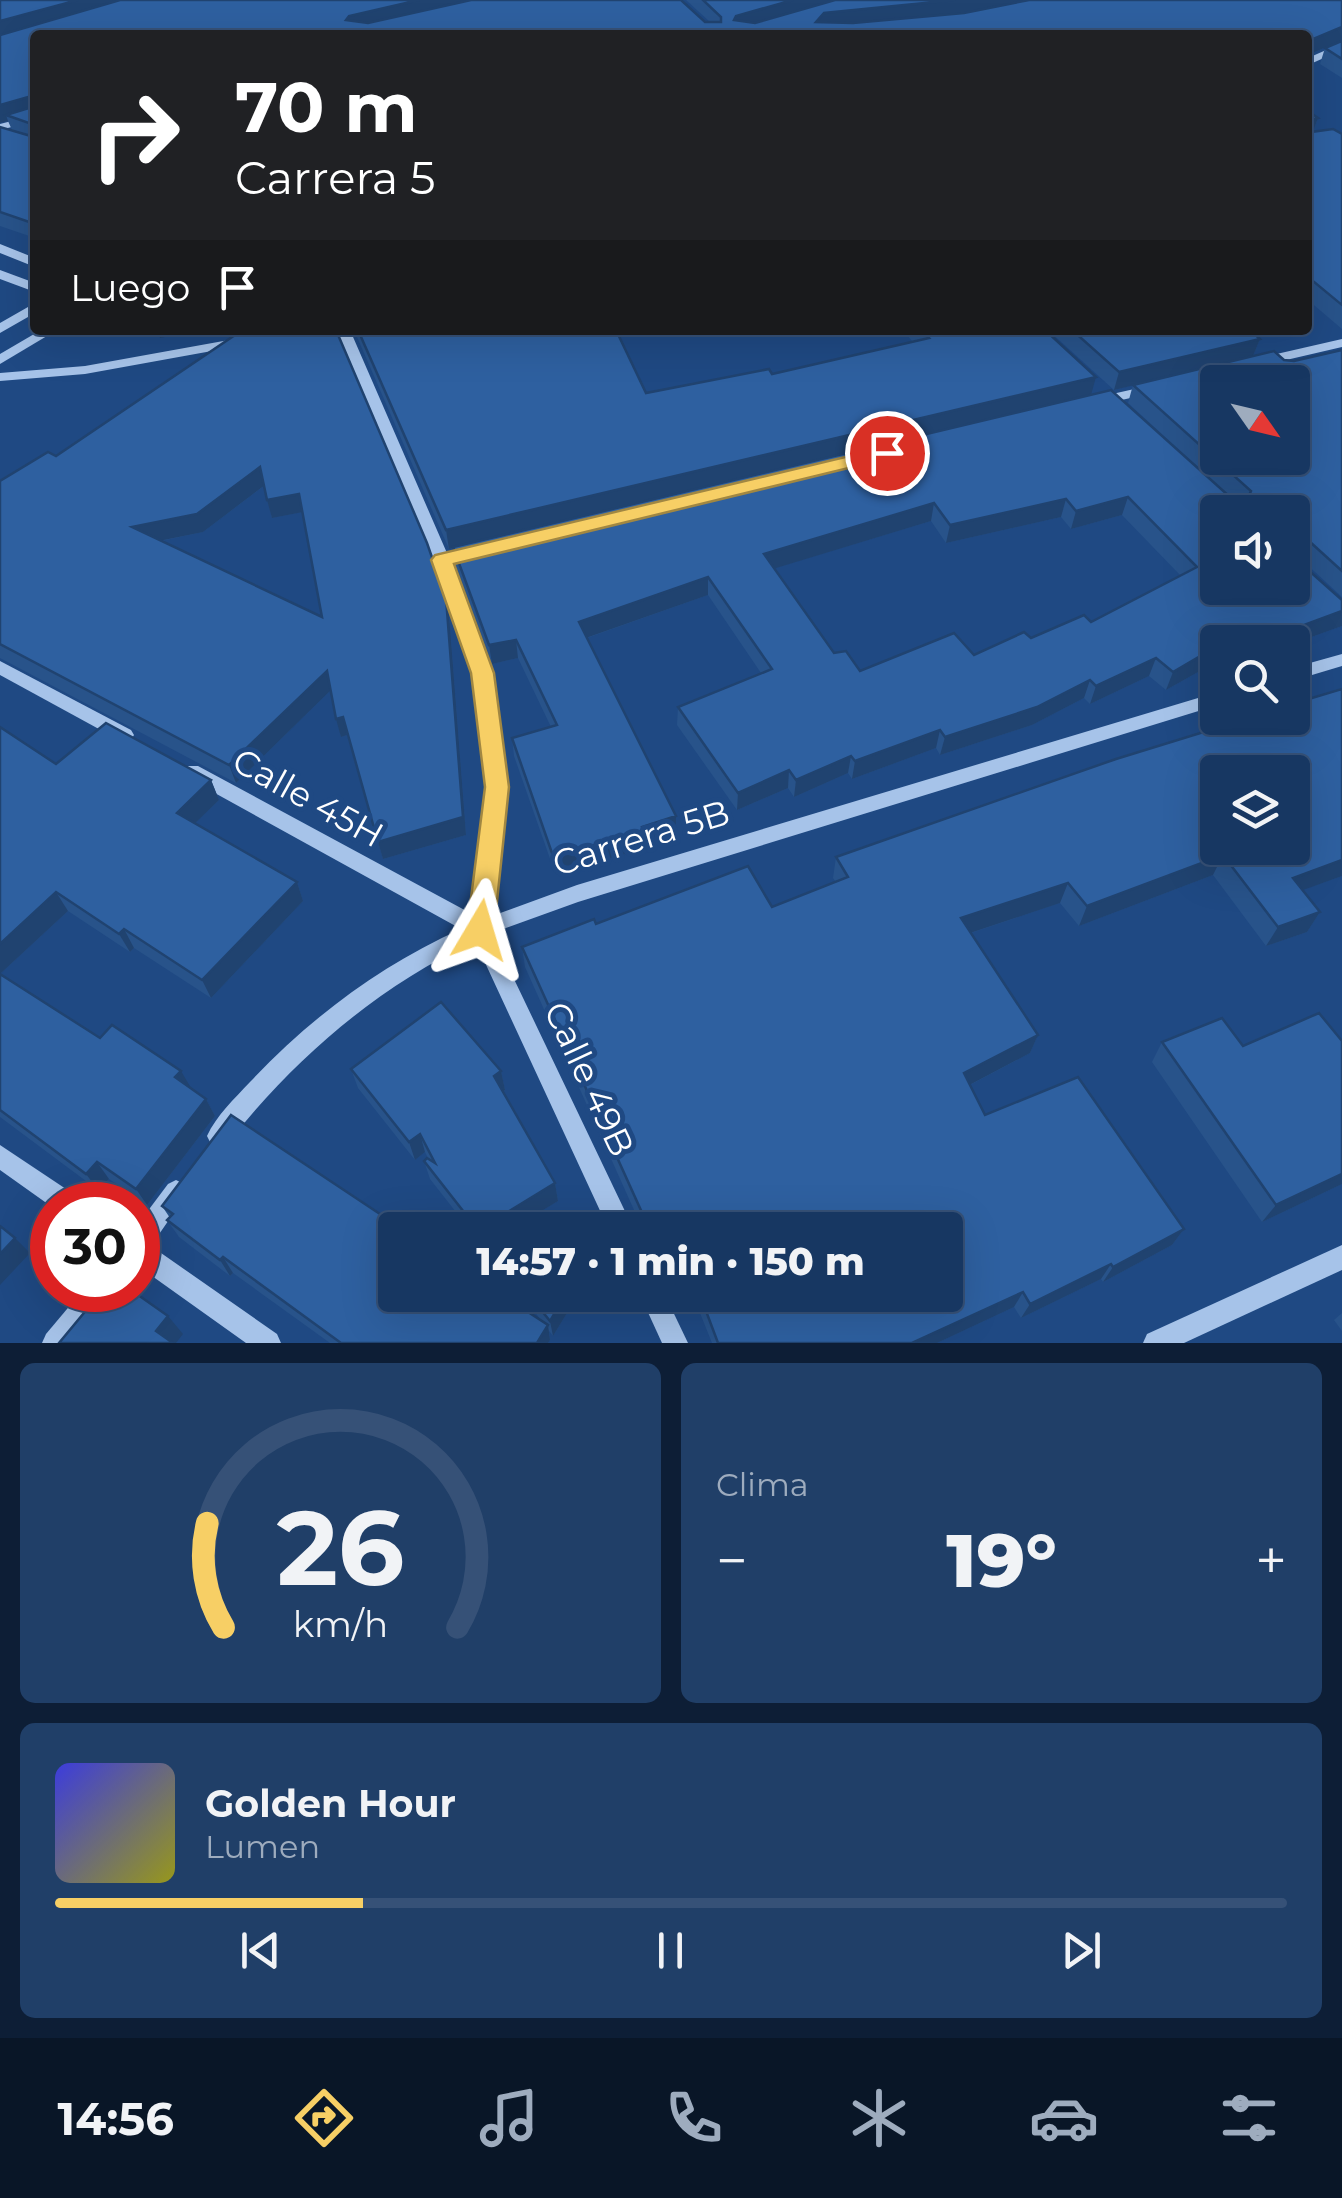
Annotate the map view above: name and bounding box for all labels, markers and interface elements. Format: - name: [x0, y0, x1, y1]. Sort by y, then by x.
- text: 70 m: [235, 64, 418, 150]
- icon: right: [70, 70, 200, 200]
- text: Carrera 5: [235, 150, 435, 205]
- icon: arrive: [210, 260, 265, 315]
- text: Luego: [70, 264, 190, 311]
- north arrow: [1200, 365, 1310, 475]
- map controls: [1200, 365, 1310, 865]
- pin: [845, 411, 930, 496]
- icon: arrive: [860, 426, 915, 481]
- button: sound: [1200, 495, 1310, 605]
- button: search: [1200, 625, 1310, 735]
- street label: Calle 45H: [225, 739, 391, 857]
- button: layers: [1200, 755, 1310, 865]
- street label: Carrera 5B: [547, 790, 734, 885]
- position arrow: [428, 878, 532, 982]
- street label: Calle 49B: [535, 995, 644, 1163]
- speed limit sign: 30: [30, 1182, 160, 1312]
- text: 14:57 · 1 min · 150 m: [476, 1238, 865, 1285]
- text: Clima: [716, 1465, 809, 1504]
- text: 26: [277, 1484, 404, 1611]
- text: 19°: [946, 1514, 1057, 1606]
- text: −: [716, 1527, 748, 1594]
- text: +: [1255, 1527, 1287, 1594]
- text: km/h: [293, 1602, 388, 1646]
- text: Golden Hour: [205, 1780, 456, 1827]
- text: Lumen: [205, 1827, 320, 1866]
- icon: previous: [233, 1923, 288, 1978]
- icon: pause: [643, 1923, 698, 1978]
- icon: next: [1054, 1923, 1109, 1978]
- icon: directions: [289, 2083, 359, 2153]
- icon: music: [474, 2083, 544, 2153]
- icon: phone: [659, 2083, 729, 2153]
- icon: climate: [844, 2083, 914, 2153]
- icon: car: [1029, 2083, 1099, 2153]
- icon: filters: [1214, 2083, 1284, 2153]
- text: 14:56: [58, 2091, 174, 2146]

